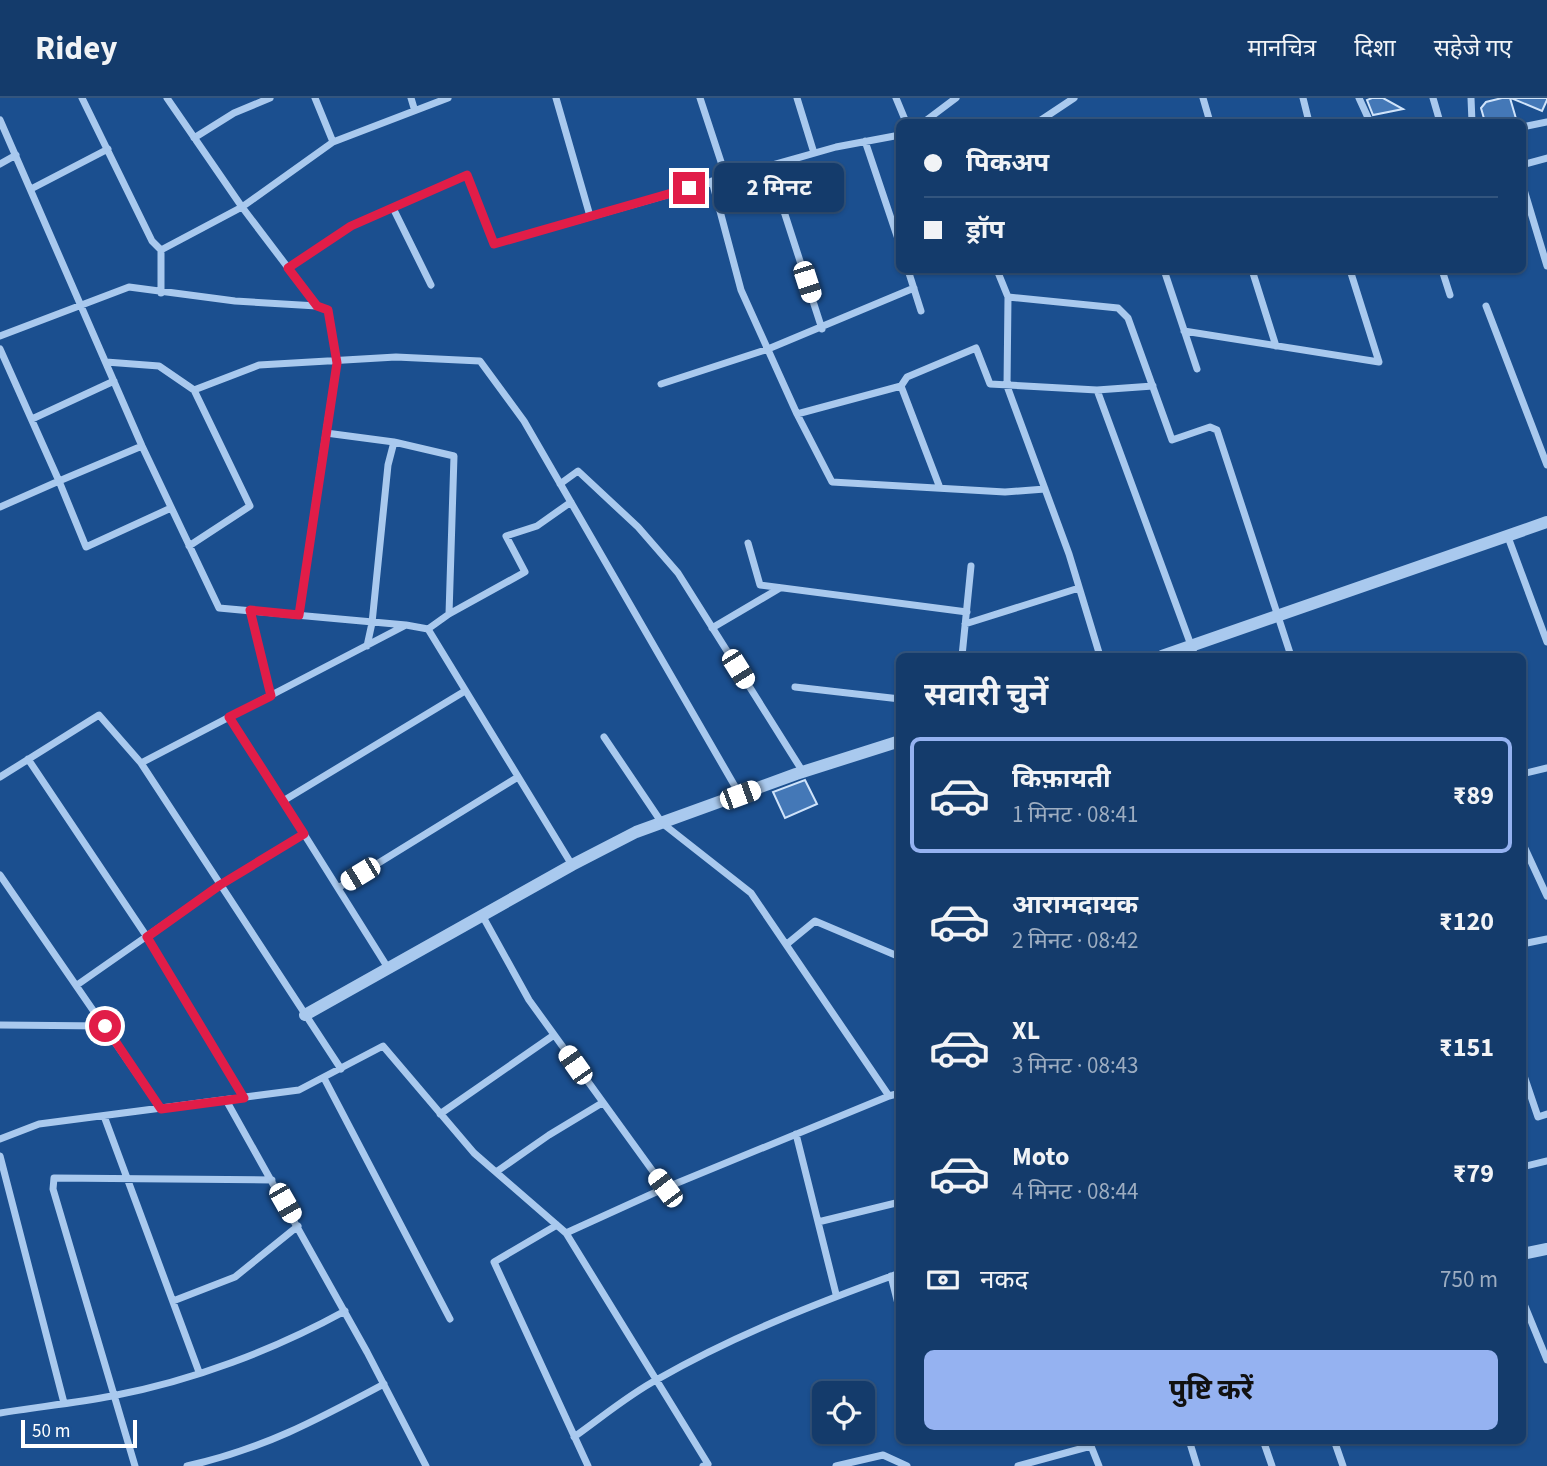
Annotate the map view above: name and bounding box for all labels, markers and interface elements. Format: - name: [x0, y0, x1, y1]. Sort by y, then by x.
- text: Ridey: [35, 25, 117, 72]
- text: मानचित्र: [1248, 31, 1316, 66]
- text: दिशा: [1354, 31, 1396, 66]
- text: सहेजे गए: [1434, 31, 1512, 66]
- text: पिकअप: [966, 144, 1049, 181]
- callout: 2 मिनट: [714, 164, 843, 212]
- text: 2 मिनट: [746, 171, 812, 204]
- route end: [673, 172, 705, 204]
- text: ड्रॉप: [966, 211, 1004, 248]
- car: [791, 259, 824, 305]
- car: [718, 646, 759, 692]
- text: सवारी चुनें: [924, 672, 1048, 718]
- text: किफ़ायती: [1012, 760, 1111, 797]
- icon: car: [928, 764, 991, 827]
- text: ₹89: [1453, 777, 1494, 814]
- car: [717, 778, 764, 812]
- text: 1 मिनट · 08:41: [1012, 798, 1138, 831]
- car: [337, 854, 384, 894]
- text: आरामदायक: [1012, 886, 1138, 923]
- icon: car: [928, 890, 991, 953]
- text: ₹120: [1439, 903, 1494, 940]
- text: 2 मिनट · 08:42: [1012, 924, 1138, 957]
- route start: [89, 1010, 121, 1042]
- text: XL: [1012, 1012, 1040, 1049]
- icon: car: [928, 1016, 991, 1079]
- text: ₹151: [1439, 1029, 1494, 1066]
- car: [555, 1042, 596, 1088]
- text: 3 मिनट · 08:43: [1012, 1049, 1138, 1082]
- text: Moto: [1012, 1138, 1069, 1175]
- icon: car: [928, 1142, 991, 1205]
- text: ₹79: [1453, 1155, 1494, 1192]
- car: [644, 1165, 687, 1211]
- text: 4 मिनट · 08:44: [1012, 1175, 1138, 1208]
- car: [266, 1180, 305, 1226]
- icon: cash: [924, 1261, 962, 1299]
- text: नकद: [980, 1261, 1028, 1298]
- text: 750 m: [1440, 1263, 1498, 1296]
- button: पुष्टि करें: [924, 1350, 1498, 1430]
- map controls: [812, 1381, 875, 1444]
- button: locate: [812, 1381, 875, 1444]
- scale bar: [21, 1417, 136, 1449]
- text: 50 m: [32, 1418, 70, 1445]

